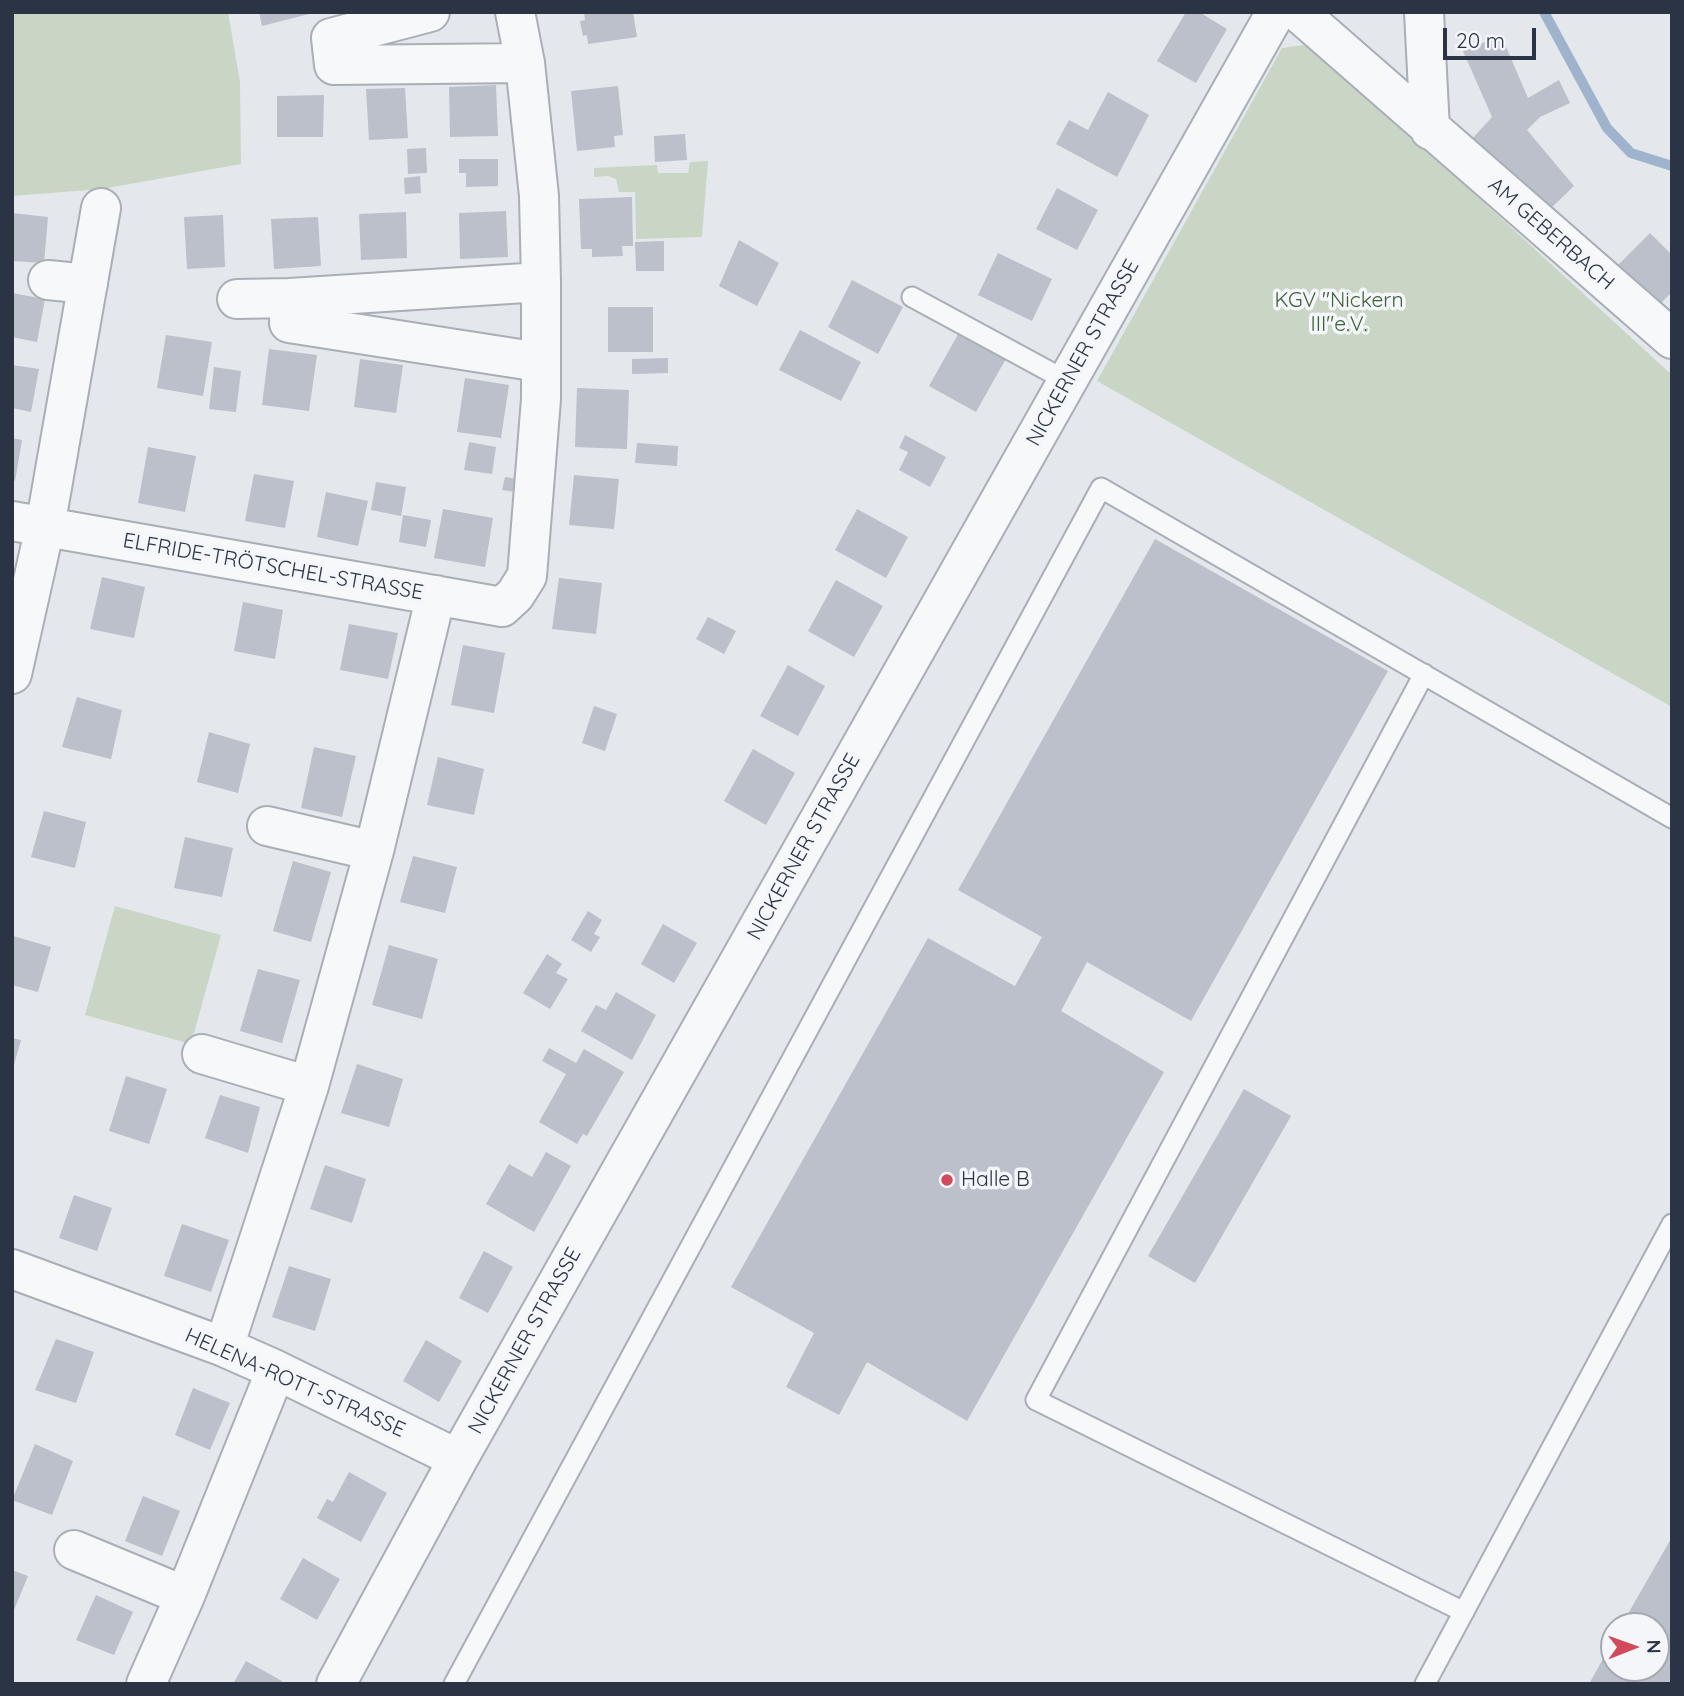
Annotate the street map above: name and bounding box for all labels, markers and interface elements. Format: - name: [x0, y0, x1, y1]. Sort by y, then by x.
- scale bar: [1446, 14, 1539, 58]
- text: 20 m: [1456, 27, 1505, 53]
- street label: AM GEBERBACH: [1483, 172, 1619, 296]
- street label: NICKERNER STRASSE: [1021, 255, 1145, 451]
- park label: KGV "Nickern III"e.V.: [1274, 288, 1404, 338]
- street label: ELFRIDE-TRÖTSCHEL-STRASSE: [121, 528, 425, 606]
- street label: NICKERNER STRASSE: [742, 749, 866, 945]
- place label: Halle B: [961, 1167, 1030, 1193]
- marker: Halle B: [939, 1172, 955, 1188]
- street label: NICKERNER STRASSE: [463, 1243, 587, 1439]
- street label: HELENA-ROTT-STRASSE: [181, 1323, 409, 1443]
- north arrow: [1600, 1612, 1670, 1682]
- text: N: [1642, 1639, 1666, 1654]

